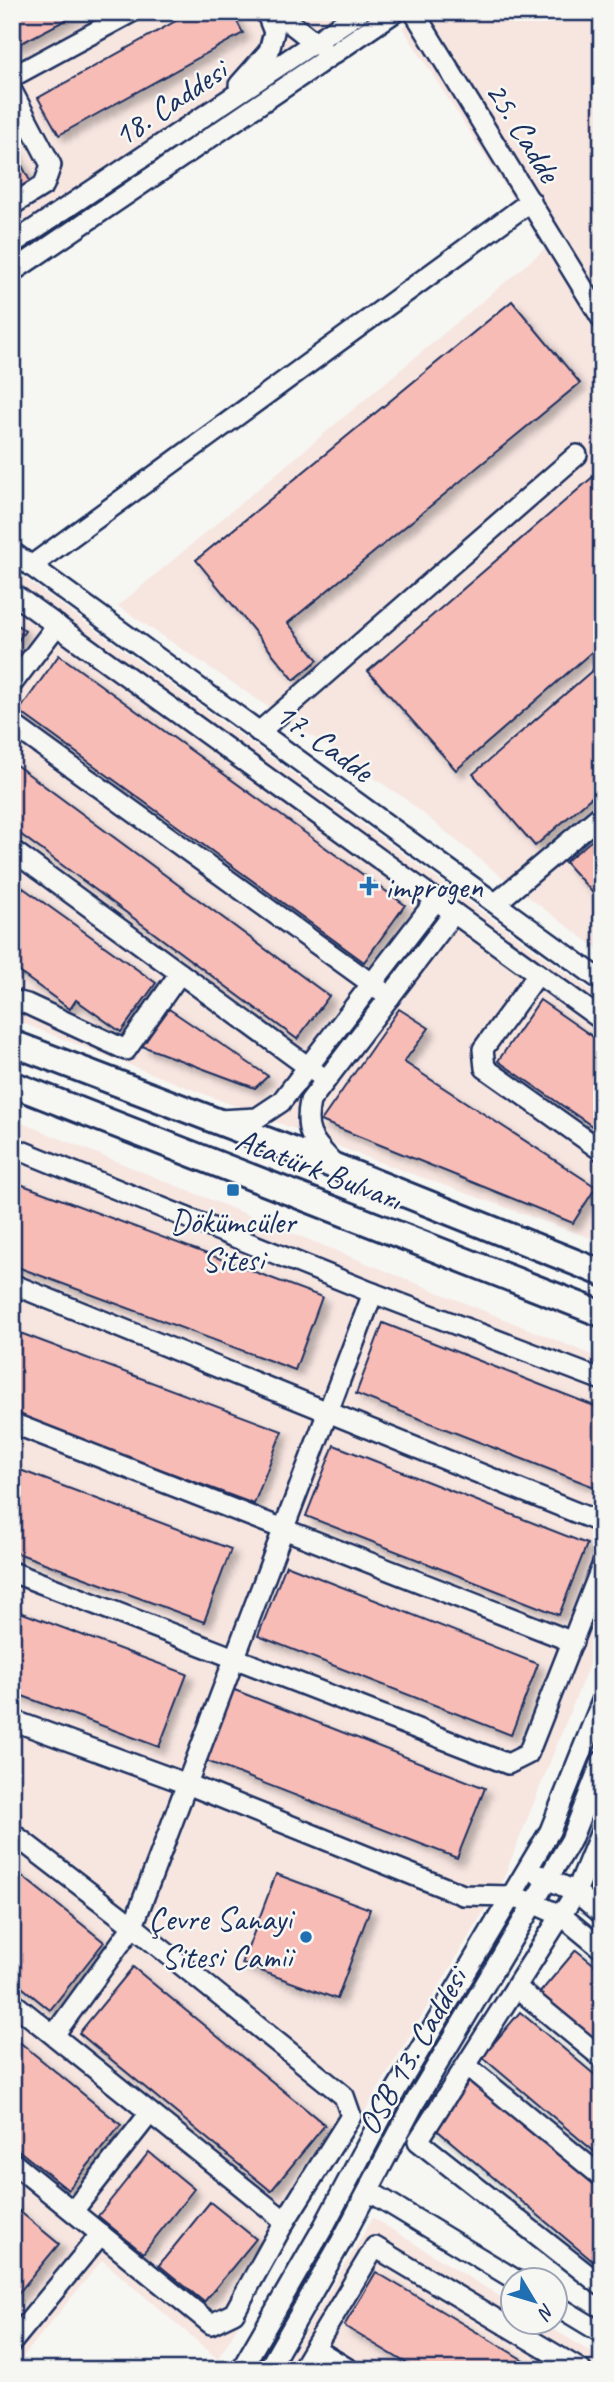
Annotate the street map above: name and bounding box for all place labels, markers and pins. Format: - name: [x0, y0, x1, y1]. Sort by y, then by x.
- place label: improgen: [385, 866, 483, 908]
- marker: improgen: [359, 876, 379, 896]
- marker: Dökümcüler Sitesi: [225, 1182, 241, 1198]
- place label: Dökümcüler Sitesi: [170, 1201, 298, 1281]
- place label: Çevre Sanayi Sitesi Camii: [148, 1898, 296, 1978]
- marker: Çevre Sanayi Sitesi Camii: [298, 1929, 314, 1945]

